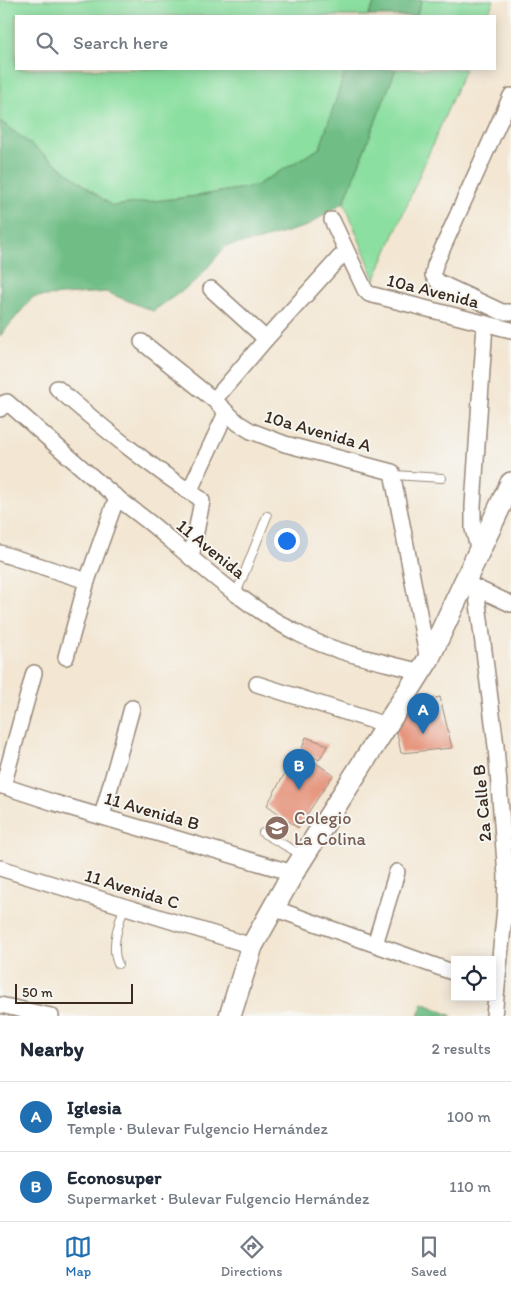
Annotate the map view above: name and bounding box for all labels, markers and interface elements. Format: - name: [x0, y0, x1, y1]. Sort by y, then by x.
- search box: [15, 15, 496, 70]
- icon: search: [33, 29, 61, 57]
- text: Search here: [73, 31, 168, 54]
- street label: 10a Avenida: [385, 269, 482, 313]
- street label: 10a Avenida A: [262, 405, 374, 457]
- street label: 11 Avenida: [172, 515, 250, 584]
- your location: [274, 528, 300, 554]
- pin: A: [407, 693, 439, 734]
- pin: B: [283, 749, 315, 790]
- street label: 2a Calle B: [468, 763, 496, 843]
- street label: 11 Avenida B: [102, 787, 202, 835]
- place label: Colegio La Colina: [294, 807, 366, 850]
- school or university icon: Colegio La Colina: [264, 815, 290, 841]
- street label: 11 Avenida C: [82, 864, 182, 914]
- map controls: [451, 956, 496, 1001]
- button: locate: [451, 956, 496, 1001]
- scale bar: [15, 981, 132, 1004]
- text: 50 m: [22, 984, 53, 1001]
- text: Nearby: [20, 1036, 84, 1061]
- text: 2 results: [431, 1039, 491, 1058]
- text: Iglesia: [67, 1096, 122, 1119]
- text: A: [31, 1107, 41, 1126]
- text: 100 m: [447, 1107, 491, 1126]
- text: Temple · Bulevar Fulgencio Hernández: [67, 1119, 328, 1138]
- text: Econosuper: [67, 1166, 161, 1189]
- text: B: [31, 1177, 41, 1196]
- text: 110 m: [449, 1177, 491, 1196]
- text: Supermarket · Bulevar Fulgencio Hernández: [67, 1189, 369, 1208]
- tab: Map: [64, 1233, 92, 1280]
- tab: Directions: [221, 1233, 282, 1280]
- tab: Saved: [411, 1233, 447, 1280]

